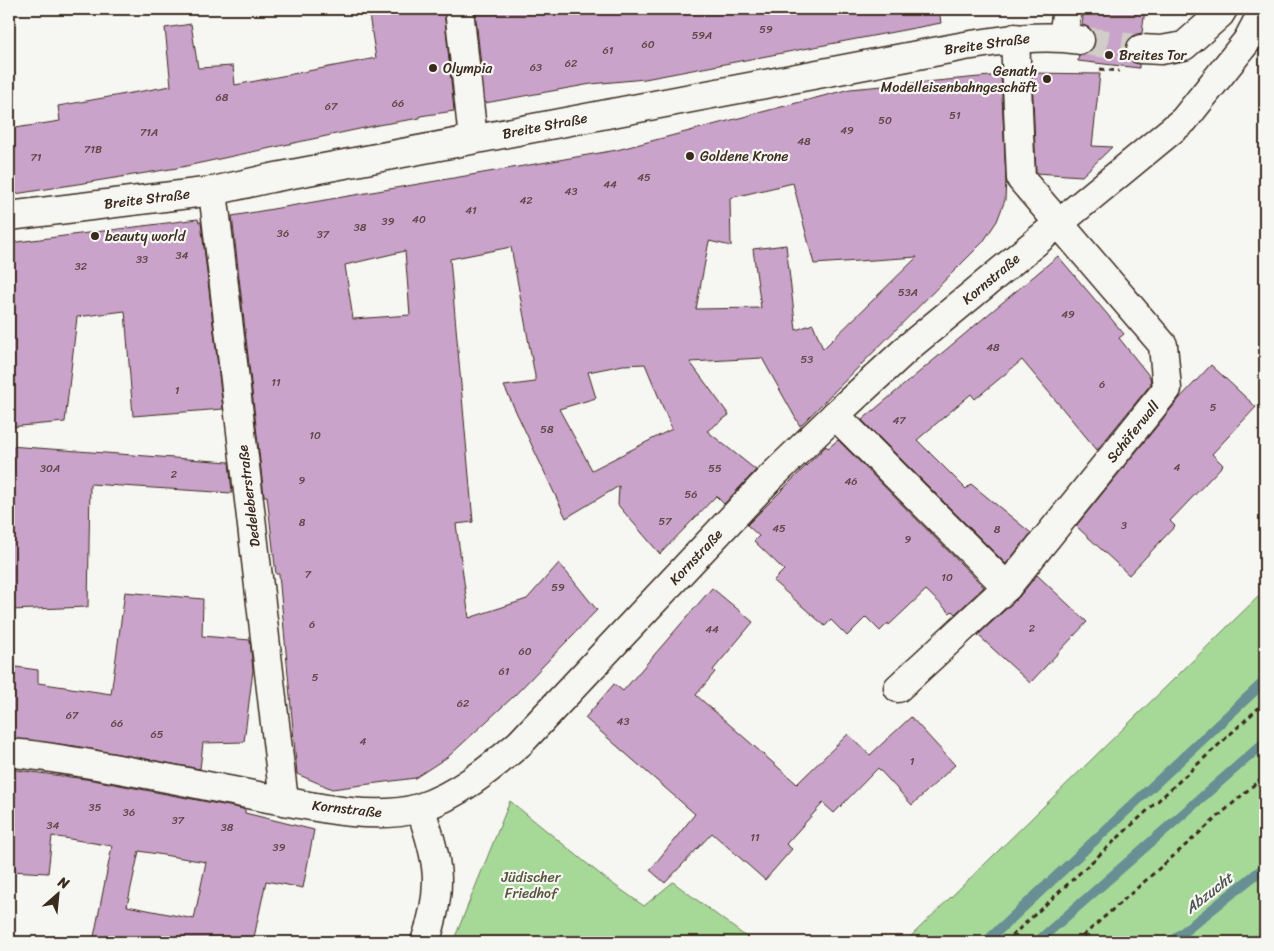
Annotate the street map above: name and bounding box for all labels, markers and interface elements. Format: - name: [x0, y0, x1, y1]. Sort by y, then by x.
- house number: 59: [759, 20, 773, 39]
- house number: 59A: [692, 26, 712, 45]
- street label: Breite Straße: [943, 26, 1031, 62]
- house number: 60: [641, 35, 655, 54]
- house number: 61: [603, 41, 614, 60]
- place label: Breites Tor: [1119, 43, 1188, 68]
- marker: Breites Tor: [1103, 49, 1115, 61]
- house number: 62: [565, 54, 578, 73]
- place label: Olympia: [443, 56, 493, 81]
- house number: 63: [530, 58, 542, 77]
- place label: Genath Modelleisenbahngeschäft: [881, 59, 1037, 100]
- marker: Olympia: [427, 62, 439, 74]
- marker: Genath Modelleisenbahngeschäft: [1041, 73, 1053, 85]
- house number: 68: [216, 88, 229, 107]
- house number: 66: [392, 94, 404, 113]
- house number: 67: [325, 97, 338, 116]
- street label: Breite Straße: [500, 106, 590, 146]
- house number: 51: [949, 106, 961, 125]
- house number: 50: [878, 111, 892, 130]
- house number: 49: [840, 121, 854, 140]
- house number: 71A: [140, 123, 158, 142]
- house number: 48: [797, 132, 811, 151]
- house number: 71B: [84, 140, 102, 159]
- place label: Goldene Krone: [700, 144, 789, 169]
- house number: 71: [31, 148, 42, 167]
- marker: Goldene Krone: [684, 150, 696, 162]
- house number: 45: [637, 168, 651, 187]
- house number: 44: [603, 175, 617, 194]
- street label: Breite Straße: [103, 181, 191, 217]
- house number: 43: [565, 182, 577, 201]
- house number: 42: [519, 191, 533, 210]
- house number: 41: [465, 201, 477, 220]
- house number: 40: [412, 210, 426, 229]
- house number: 39: [382, 212, 395, 231]
- house number: 38: [354, 218, 367, 237]
- place label: beauty world: [105, 224, 187, 249]
- house number: 36: [277, 224, 289, 243]
- house number: 37: [317, 225, 330, 244]
- marker: beauty world: [89, 230, 101, 242]
- house number: 34: [176, 246, 189, 265]
- street label: Kornstraße: [956, 247, 1026, 311]
- house number: 33: [136, 250, 148, 269]
- house number: 32: [75, 257, 88, 276]
- house number: 53A: [898, 283, 918, 302]
- house number: 49: [1061, 305, 1075, 324]
- house number: 48: [986, 338, 1000, 357]
- house number: 53: [801, 350, 813, 369]
- house number: 11: [271, 373, 281, 392]
- house number: 6: [1099, 375, 1105, 394]
- house number: 1: [175, 381, 180, 400]
- street label: Schäferwall: [1100, 395, 1167, 469]
- house number: 5: [1210, 398, 1217, 417]
- house number: 47: [892, 411, 906, 430]
- house number: 58: [540, 420, 554, 439]
- house number: 10: [309, 426, 321, 445]
- street label: Dedeleberstraße: [230, 443, 268, 548]
- house number: 4: [1174, 458, 1181, 477]
- house number: 30A: [40, 459, 60, 478]
- house number: 55: [708, 459, 722, 478]
- house number: 2: [171, 465, 178, 484]
- house number: 9: [299, 471, 306, 490]
- house number: 46: [844, 472, 858, 491]
- house number: 56: [685, 485, 697, 504]
- house number: 57: [658, 512, 672, 531]
- house number: 8: [299, 513, 306, 532]
- house number: 3: [1121, 516, 1127, 535]
- house number: 45: [772, 519, 786, 538]
- house number: 8: [994, 520, 1001, 539]
- street label: Kornstraße: [663, 523, 729, 591]
- house number: 9: [905, 530, 912, 549]
- house number: 7: [305, 565, 312, 584]
- house number: 10: [941, 568, 953, 587]
- house number: 59: [551, 578, 565, 597]
- house number: 6: [309, 615, 315, 634]
- house number: 2: [1029, 619, 1036, 638]
- house number: 44: [705, 620, 719, 639]
- house number: 60: [518, 642, 532, 661]
- house number: 61: [499, 662, 510, 681]
- house number: 5: [312, 668, 319, 687]
- house number: 62: [457, 694, 470, 713]
- house number: 67: [66, 706, 79, 725]
- house number: 43: [617, 712, 629, 731]
- house number: 66: [111, 714, 123, 733]
- house number: 65: [151, 725, 164, 744]
- house number: 4: [360, 732, 367, 751]
- house number: 1: [910, 752, 915, 771]
- street label: Kornstraße: [311, 793, 383, 825]
- house number: 35: [89, 798, 102, 817]
- house number: 36: [123, 803, 135, 822]
- house number: 37: [172, 811, 185, 830]
- house number: 34: [47, 816, 60, 835]
- house number: 38: [221, 818, 234, 837]
- house number: 11: [750, 828, 760, 847]
- house number: 39: [273, 838, 286, 857]
- park label: Jüdischer Friedhof: [500, 865, 562, 906]
- water label: Abzucht: [1178, 865, 1240, 921]
- north arrow: [32, 868, 82, 918]
- text: N: [53, 869, 74, 896]

